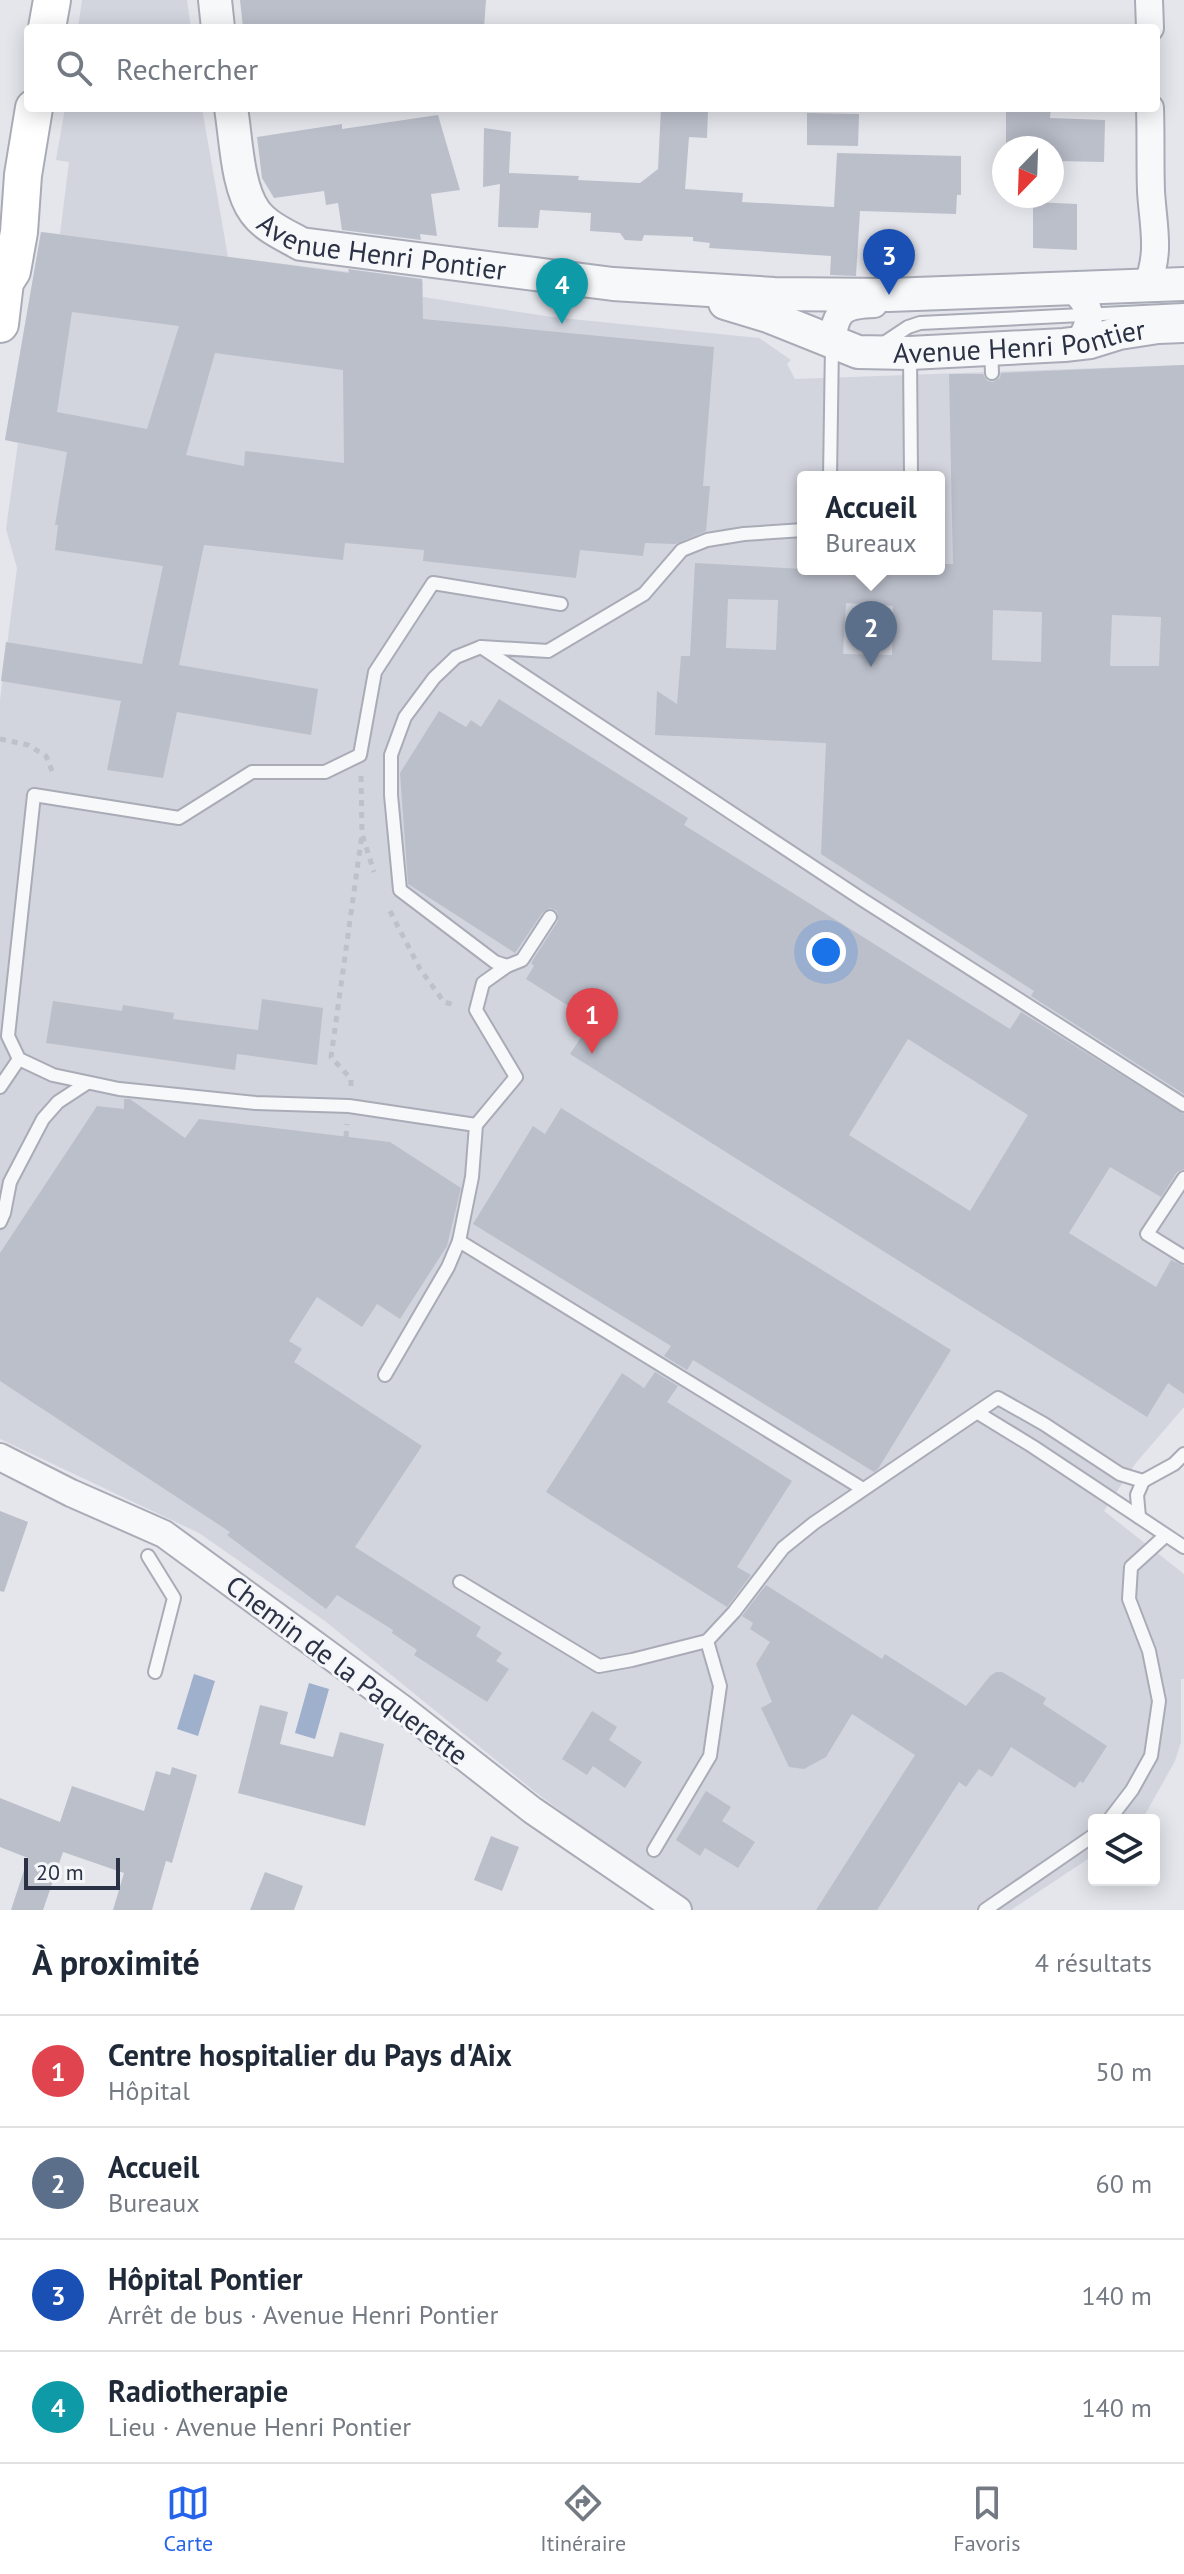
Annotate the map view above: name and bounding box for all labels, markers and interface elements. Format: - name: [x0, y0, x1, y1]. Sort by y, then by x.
- search box: [24, 24, 1160, 112]
- icon: search: [52, 46, 96, 90]
- text: Rechercher: [116, 49, 258, 88]
- north arrow: [992, 136, 1064, 208]
- street label: Avenue Henri Pontier: [250, 204, 509, 288]
- pin: 3: [863, 229, 915, 295]
- pin: 4: [536, 258, 588, 324]
- street label: Avenue Henri Pontier: [893, 310, 1148, 371]
- popup: [797, 471, 945, 575]
- text: Accueil: [825, 487, 917, 526]
- text: Bureaux: [825, 526, 917, 559]
- pin: 2: [845, 601, 897, 667]
- your location: [806, 932, 846, 972]
- pin: 1: [566, 988, 618, 1054]
- street label: Chemin de la Paquerette: [219, 1566, 476, 1773]
- map controls: [1088, 1814, 1160, 1886]
- button: layers: [1088, 1814, 1160, 1886]
- scale bar: [24, 1854, 120, 1890]
- text: 20 m: [36, 1858, 84, 1886]
- text: À proximité: [32, 1940, 200, 1984]
- text: 4 résultats: [1035, 1946, 1152, 1979]
- text: Centre hospitalier du Pays d'Aix: [108, 2035, 512, 2074]
- text: 1: [51, 2055, 65, 2088]
- text: 50 m: [1096, 2055, 1152, 2088]
- text: Hôpital: [108, 2074, 190, 2107]
- text: Accueil: [108, 2147, 199, 2186]
- text: 2: [51, 2167, 65, 2200]
- text: 60 m: [1096, 2167, 1152, 2200]
- text: Bureaux: [108, 2186, 200, 2219]
- text: Hôpital Pontier: [108, 2259, 303, 2298]
- text: 3: [51, 2279, 65, 2312]
- text: 140 m: [1081, 2279, 1152, 2312]
- text: Arrêt de bus · Avenue Henri Pontier: [108, 2298, 498, 2331]
- text: Radiotherapie: [108, 2371, 288, 2410]
- text: 4: [51, 2391, 65, 2424]
- text: 140 m: [1081, 2391, 1152, 2424]
- text: Lieu · Avenue Henri Pontier: [108, 2410, 411, 2443]
- tab: Carte: [164, 2481, 213, 2557]
- tab: Itinéraire: [540, 2481, 626, 2557]
- tab: Favoris: [953, 2481, 1020, 2557]

